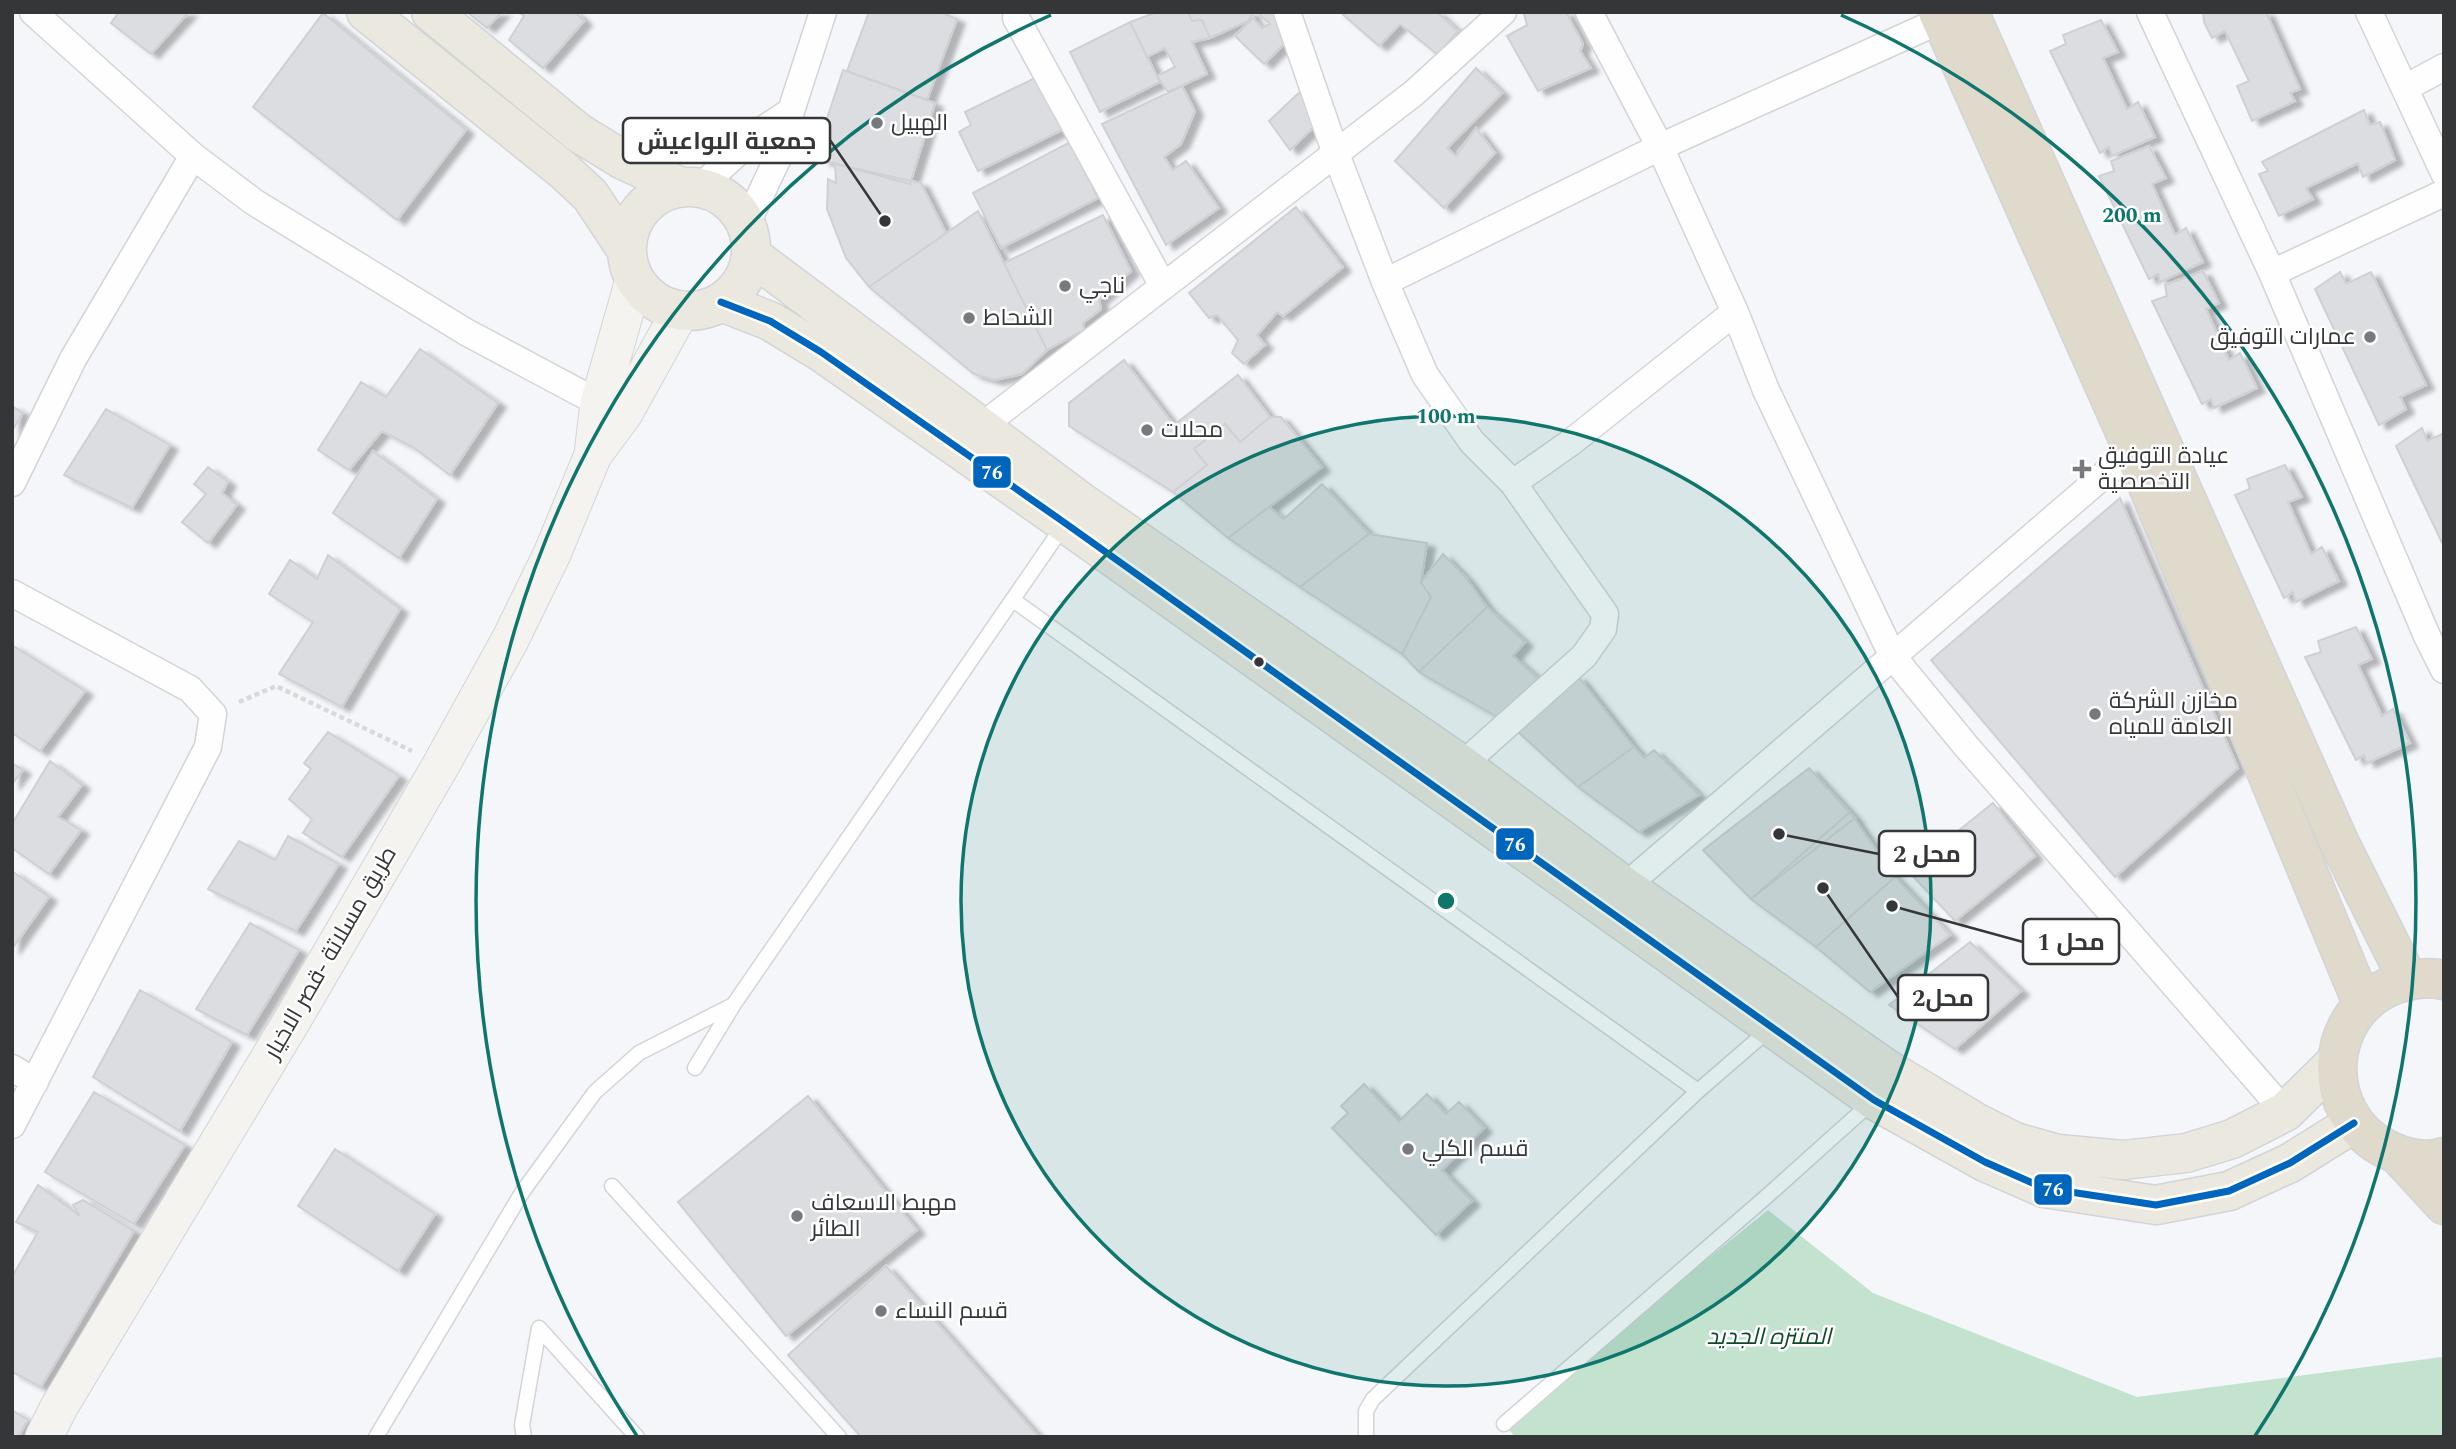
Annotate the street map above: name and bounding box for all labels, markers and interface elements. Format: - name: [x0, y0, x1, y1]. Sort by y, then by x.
- place label: الهبيل: [891, 106, 948, 141]
- marker: الهبيل: [869, 115, 885, 131]
- callout: جمعية البواعيش: [623, 118, 830, 163]
- text: جمعية البواعيش: [638, 124, 816, 160]
- text: 200 m: [2102, 200, 2162, 232]
- place label: ناجي: [1079, 269, 1125, 304]
- marker: ناجي: [1057, 278, 1073, 294]
- place label: الشحاط: [983, 301, 1054, 336]
- marker: الشحاط: [961, 310, 977, 326]
- place label: عمارات التوفيق: [2210, 320, 2356, 355]
- marker: عمارات التوفيق: [2362, 329, 2378, 345]
- text: 100 m: [1416, 401, 1476, 433]
- place label: محلات: [1161, 413, 1223, 448]
- marker: محلات: [1139, 422, 1155, 438]
- place label: عيادة التوفيق التخصصية: [2098, 439, 2229, 500]
- line badge: 76: [972, 455, 1012, 489]
- text: 76: [981, 459, 1003, 488]
- marker: عيادة التوفيق التخصصية: [2072, 459, 2092, 479]
- unlabelled marker: [1252, 655, 1266, 669]
- place label: مخازن الشركة العامة للمياه: [2109, 684, 2238, 745]
- marker: مخازن الشركة العامة للمياه: [2087, 706, 2103, 722]
- line badge: 76: [1495, 827, 1535, 861]
- text: 76: [1504, 831, 1526, 860]
- callout: محل 2: [1879, 831, 1975, 876]
- text: محل 2: [1893, 837, 1961, 873]
- street label: طريق مسلاتة -قصر الاخيار: [255, 840, 406, 1068]
- centre of rings: [1434, 889, 1458, 913]
- callout: محل 1: [2023, 919, 2119, 964]
- text: محل 1: [2037, 925, 2105, 961]
- callout: محل2: [1898, 975, 1988, 1020]
- text: محل2: [1912, 981, 1974, 1017]
- place label: قسم الكلي: [1422, 1132, 1529, 1167]
- marker: قسم الكلي: [1400, 1141, 1416, 1157]
- line badge: 76: [2033, 1173, 2073, 1206]
- text: 76: [2042, 1176, 2064, 1205]
- place label: مهبط الاسعاف الطائر: [809, 1186, 957, 1247]
- marker: مهبط الاسعاف الطائر: [789, 1208, 805, 1224]
- place label: قسم النساء: [895, 1294, 1008, 1329]
- marker: قسم النساء: [873, 1303, 889, 1319]
- park label: المنتزه الجديد: [1707, 1320, 1834, 1355]

